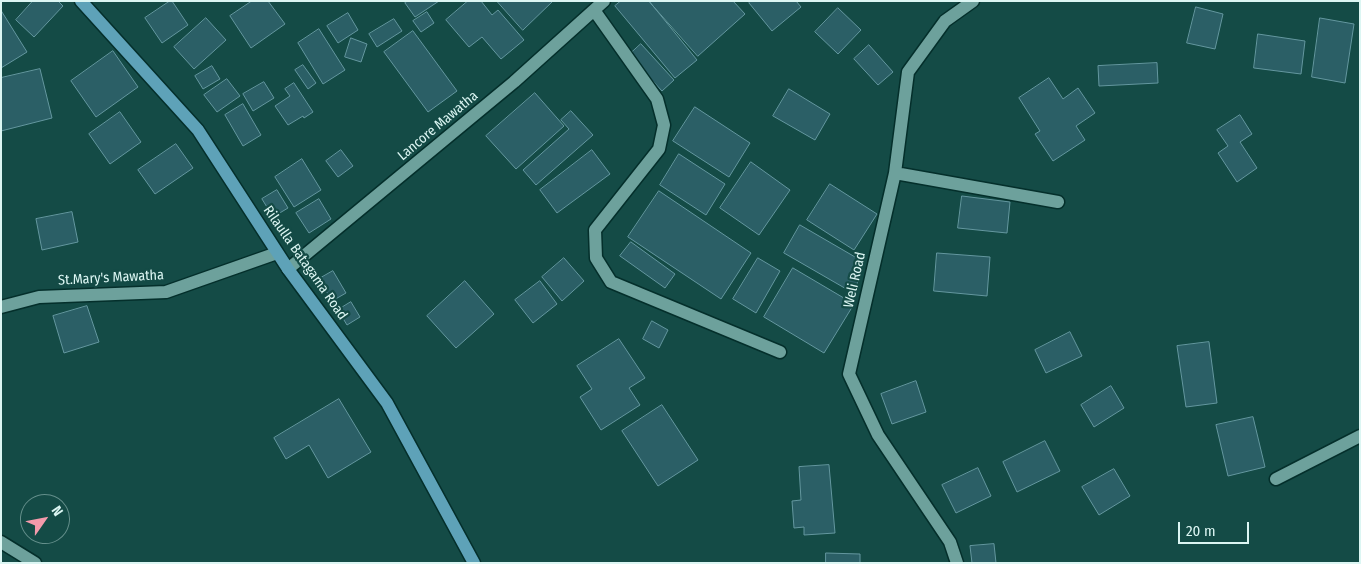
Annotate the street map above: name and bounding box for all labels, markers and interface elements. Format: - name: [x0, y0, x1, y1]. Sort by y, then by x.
- street label: Lancore Mawatha: [394, 88, 482, 164]
- street label: Rilaulla Batagama Road: [259, 203, 351, 323]
- street label: Weli Road: [840, 250, 870, 310]
- street label: St.Mary's Mawatha: [58, 267, 164, 289]
- north arrow: [20, 494, 70, 544]
- text: N: [48, 503, 67, 519]
- scale bar: [1181, 512, 1252, 544]
- text: 20 m: [1186, 522, 1216, 540]

